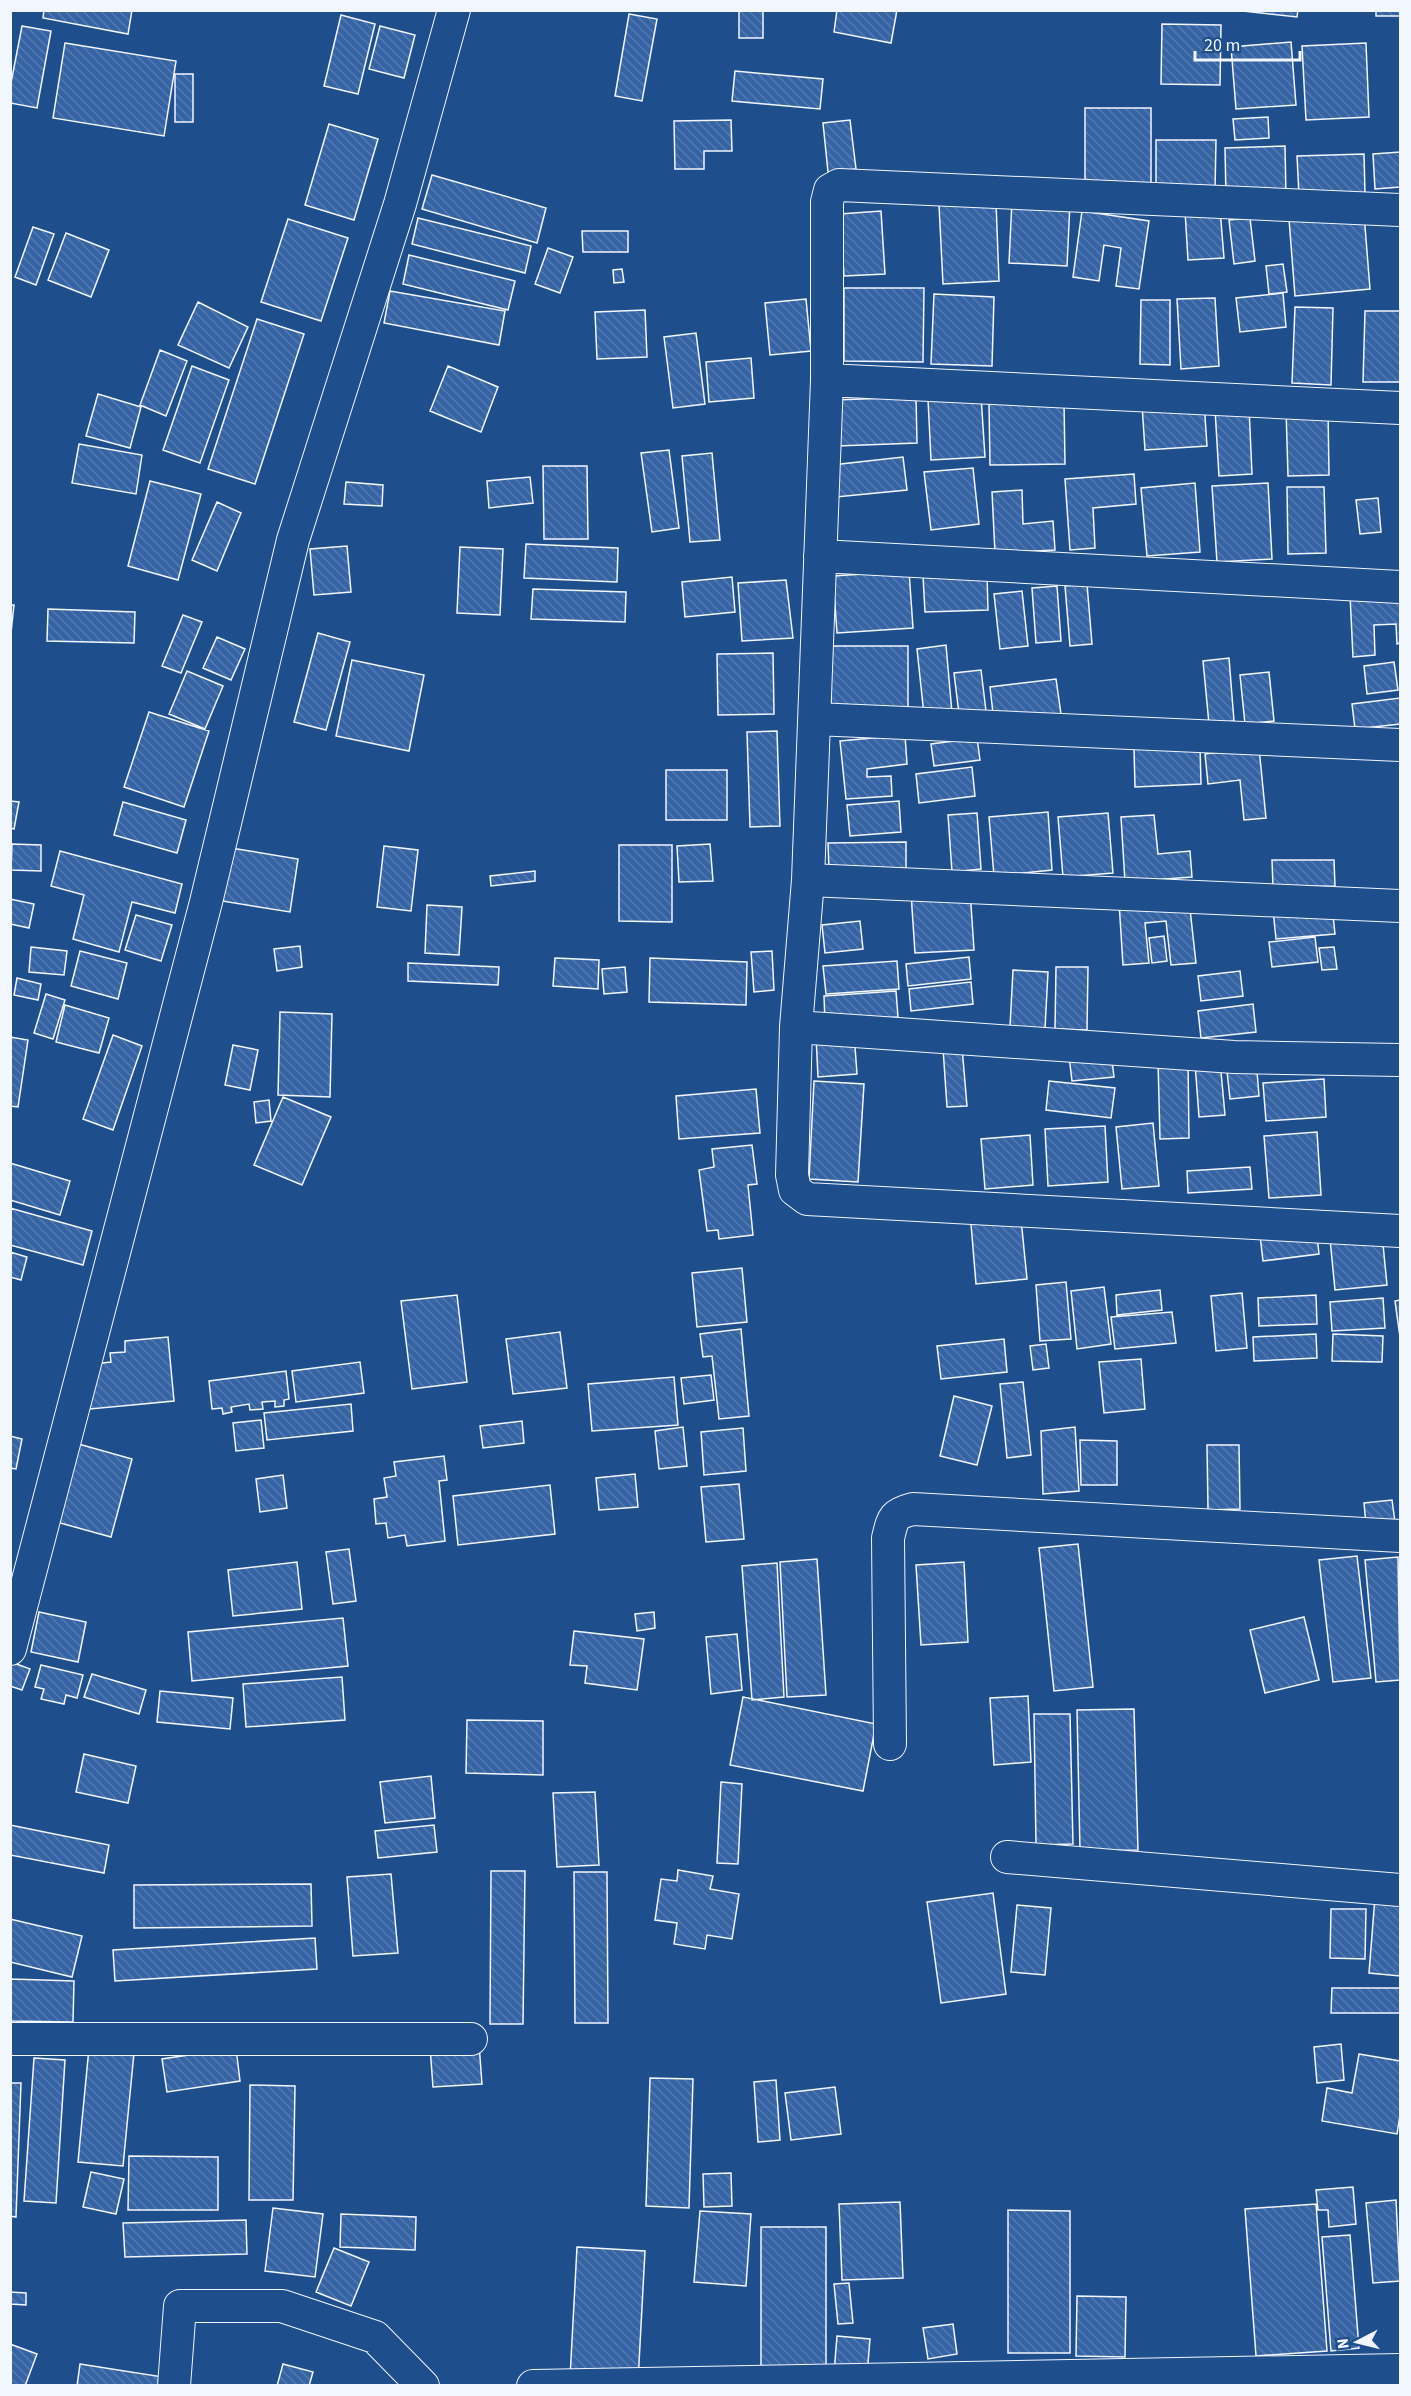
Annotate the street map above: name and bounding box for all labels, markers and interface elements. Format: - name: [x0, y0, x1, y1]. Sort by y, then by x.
- scale bar: [1195, 24, 1300, 62]
- text: 20 m: [1204, 33, 1240, 58]
- north arrow: [1327, 2312, 1387, 2372]
- text: N: [1332, 2337, 1355, 2350]

